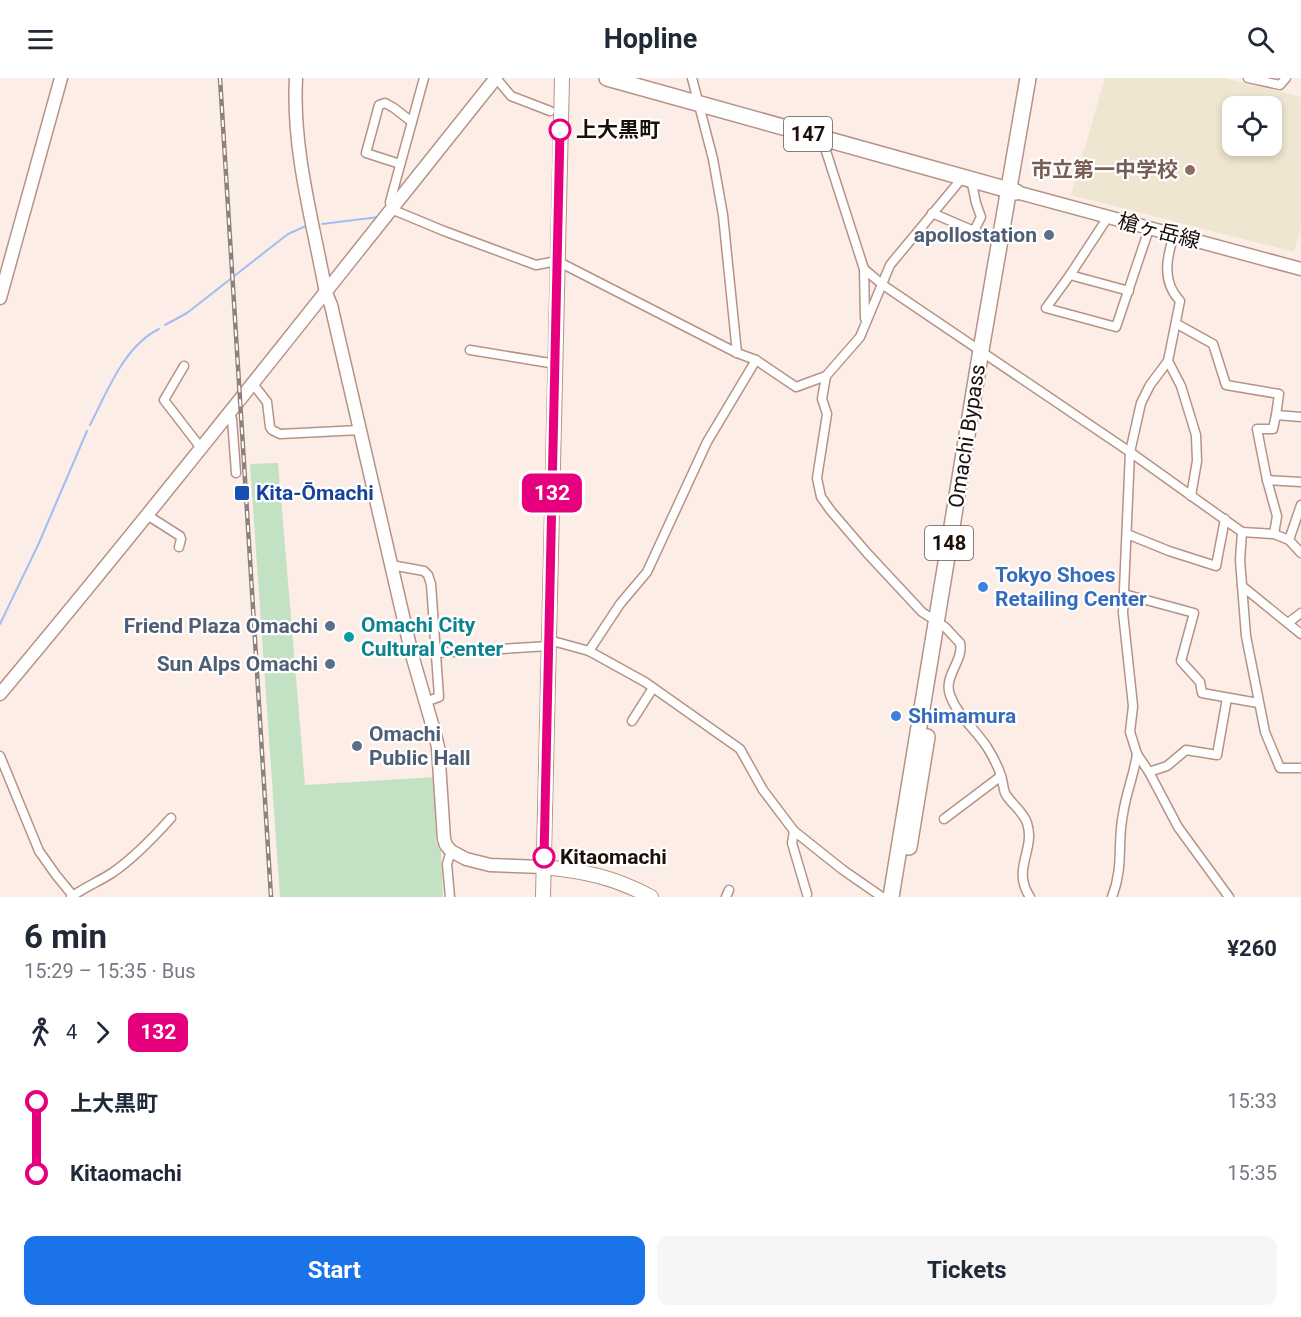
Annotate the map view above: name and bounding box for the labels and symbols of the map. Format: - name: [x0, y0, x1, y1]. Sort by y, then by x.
- road number: 147: [784, 117, 832, 151]
- place label: 上大黒町: [576, 118, 660, 142]
- marker: 上大黒町: [549, 119, 571, 141]
- place label: 市立第一中学校: [1031, 158, 1178, 182]
- marker: 市立第一中学校: [1183, 163, 1197, 177]
- street label: 槍ヶ岳線: [1115, 209, 1203, 253]
- place label: apollostation: [914, 223, 1037, 247]
- marker: apollostation: [1042, 228, 1056, 242]
- street label: Omachi Bypass: [944, 362, 990, 510]
- line badge: 132: [518, 474, 586, 512]
- place label: Kita-Ōmachi: [256, 481, 374, 505]
- marker: Kita-Ōmachi: [233, 484, 251, 502]
- road number: 148: [925, 526, 973, 560]
- place label: Tokyo Shoes Retailing Center: [995, 563, 1147, 611]
- marker: Tokyo Shoes Retailing Center: [976, 580, 990, 594]
- place label: Omachi City Cultural Center: [361, 613, 504, 661]
- place label: Friend Plaza Omachi: [124, 614, 318, 638]
- marker: Friend Plaza Omachi: [323, 619, 337, 633]
- marker: Omachi City Cultural Center: [342, 630, 356, 644]
- place label: Sun Alps Omachi: [157, 652, 318, 676]
- marker: Sun Alps Omachi: [323, 657, 337, 671]
- place label: Shimamura: [908, 704, 1016, 728]
- marker: Shimamura: [889, 709, 903, 723]
- place label: Omachi Public Hall: [369, 722, 471, 770]
- marker: Omachi Public Hall: [350, 739, 364, 753]
- place label: Kitaomachi: [560, 845, 667, 869]
- marker: Kitaomachi: [533, 846, 555, 868]

